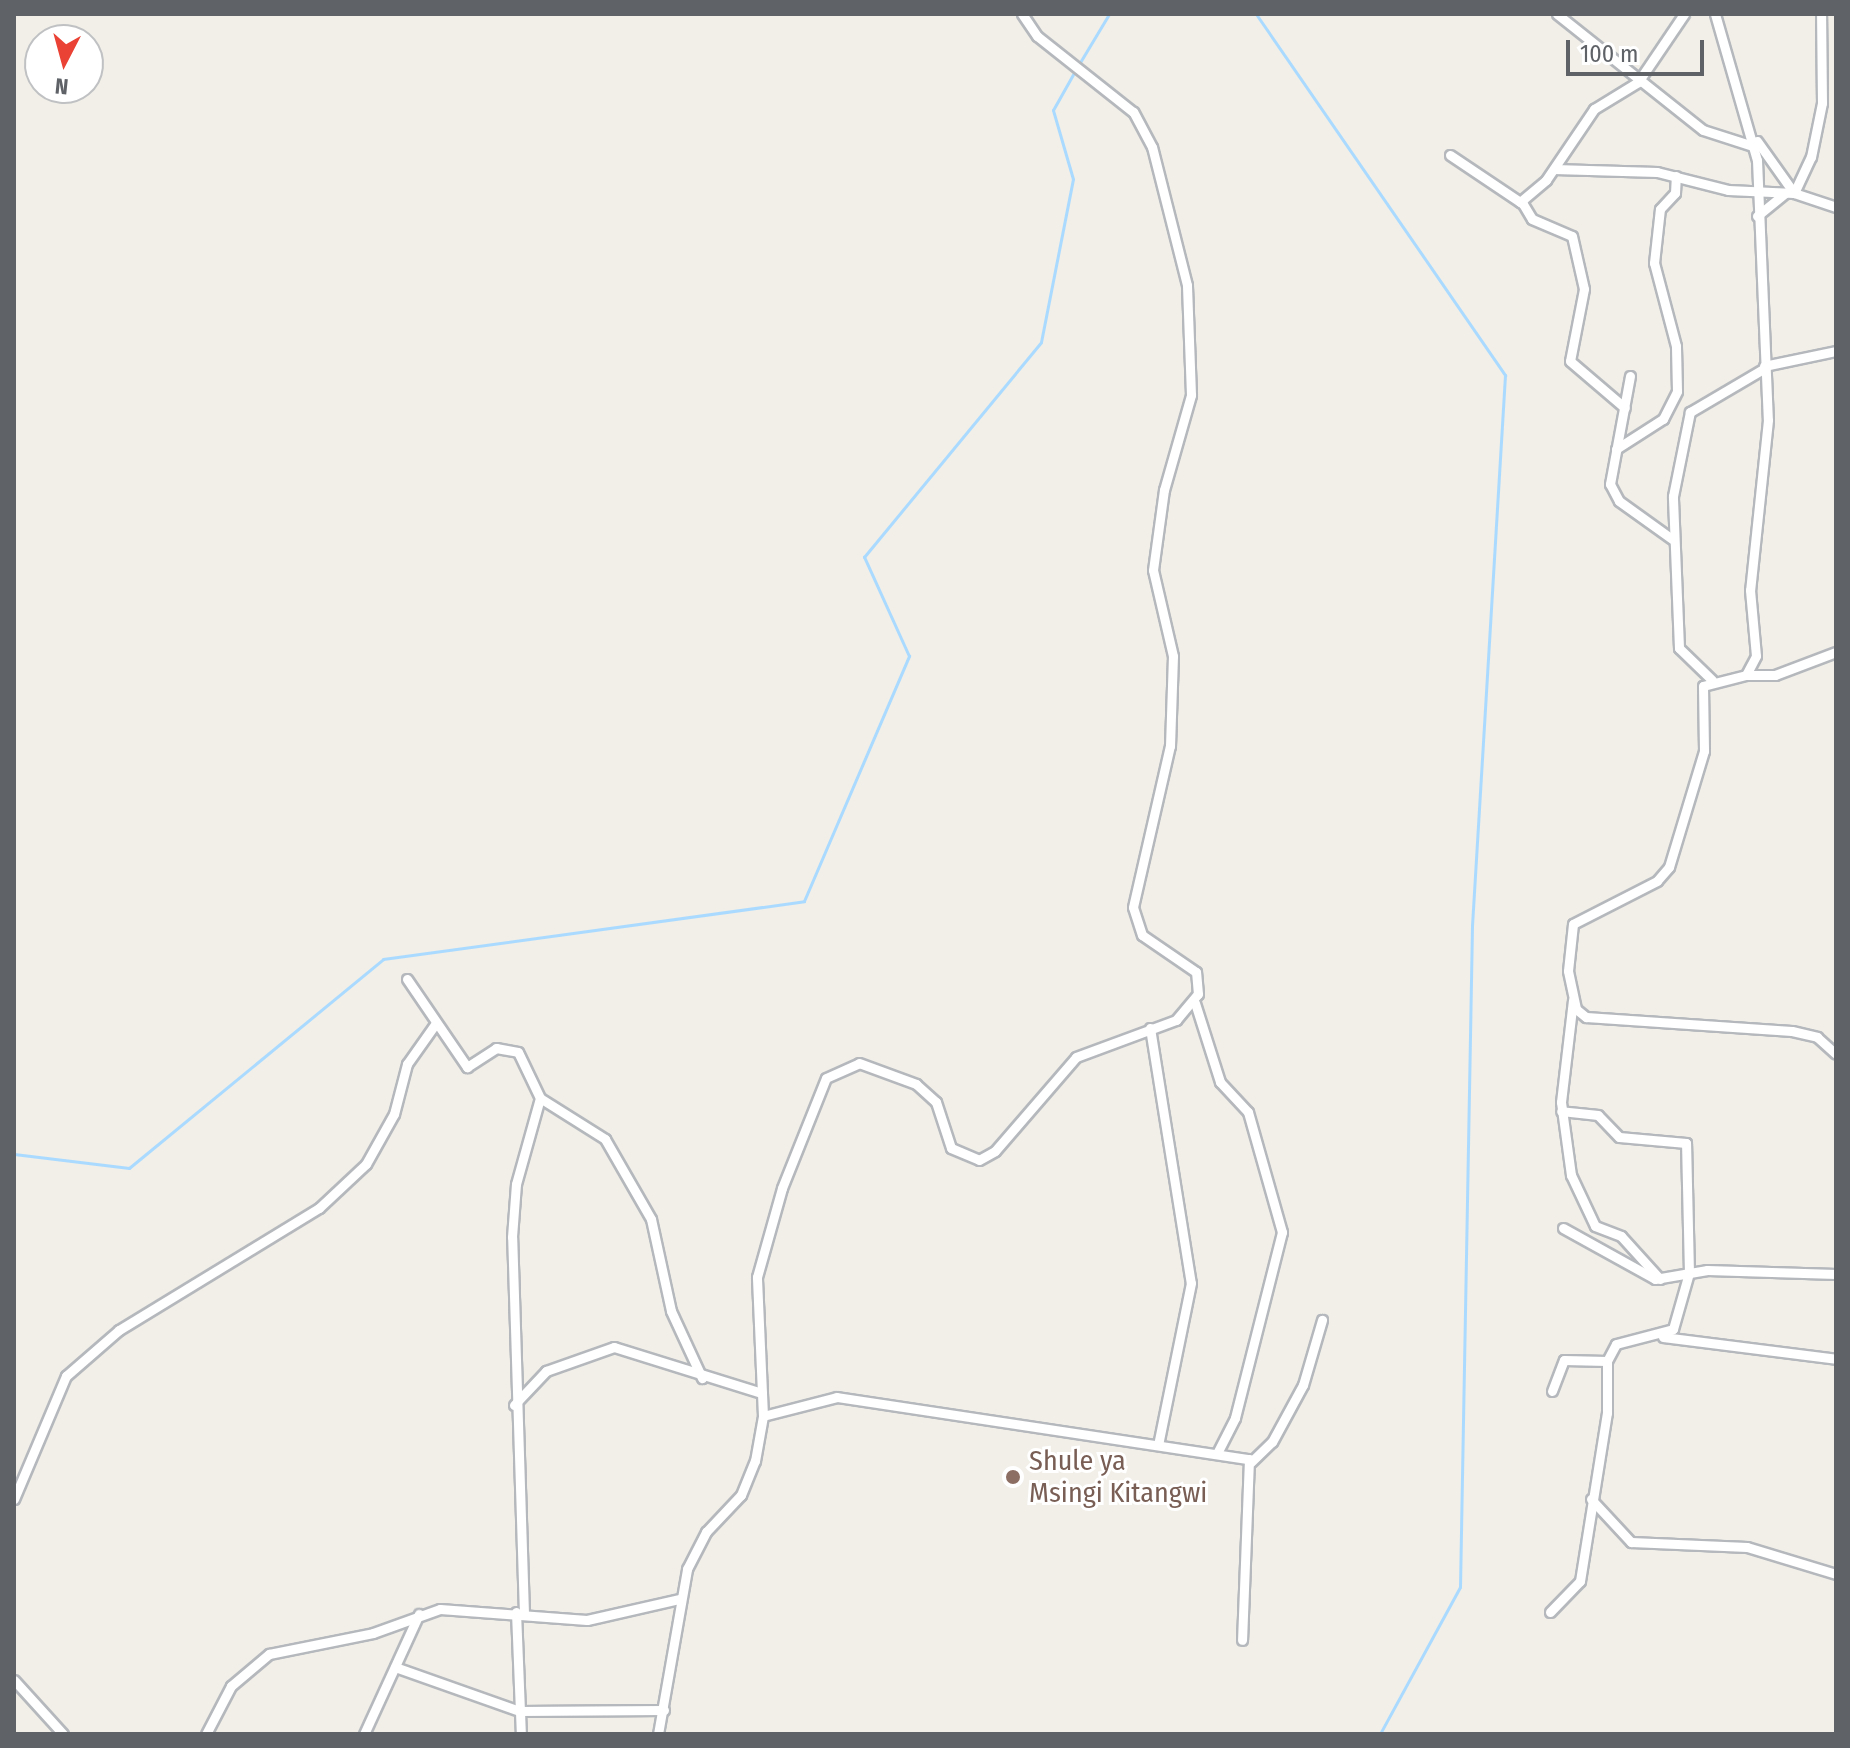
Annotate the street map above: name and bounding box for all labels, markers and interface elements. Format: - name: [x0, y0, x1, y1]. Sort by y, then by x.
- north arrow: [24, 24, 104, 104]
- scale bar: [1570, 24, 1708, 74]
- text: 100 m: [1580, 40, 1638, 68]
- text: N: [54, 72, 70, 100]
- place label: Shule ya Msingi Kitangwi: [1029, 1444, 1207, 1510]
- marker: Shule ya Msingi Kitangwi: [1004, 1468, 1022, 1486]

